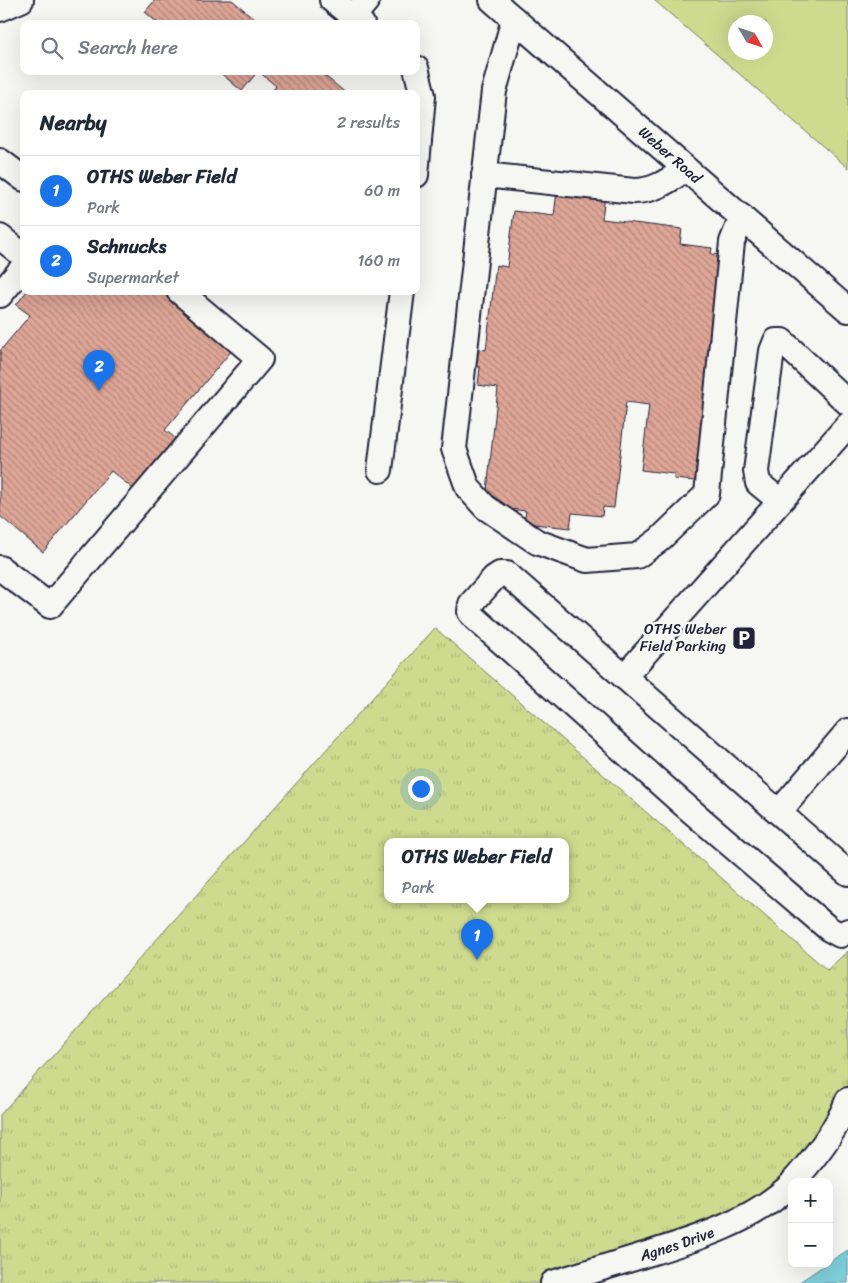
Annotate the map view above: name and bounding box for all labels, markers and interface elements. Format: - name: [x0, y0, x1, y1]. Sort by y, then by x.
- north arrow: [728, 15, 773, 60]
- search box: [20, 20, 420, 75]
- text: Search here: [78, 31, 178, 64]
- icon: search: [38, 34, 66, 62]
- text: Nearby: [40, 104, 106, 142]
- text: 2 results: [337, 108, 400, 137]
- street label: Weber Road: [632, 120, 708, 191]
- text: OTHS Weber Field: [87, 160, 237, 193]
- text: 1: [53, 176, 59, 205]
- text: 60 m: [364, 176, 400, 205]
- text: Park: [87, 193, 120, 222]
- text: Schnucks: [87, 230, 166, 263]
- text: 2: [51, 246, 61, 275]
- text: 160 m: [357, 246, 400, 275]
- text: Supermarket: [87, 263, 179, 292]
- pin: 2: [83, 350, 115, 391]
- place label: OTHS Weber Field Parking: [640, 616, 727, 659]
- parking icon: OTHS Weber Field Parking: [731, 625, 757, 651]
- your location: [408, 776, 434, 802]
- popup: [384, 838, 569, 903]
- text: OTHS Weber Field: [402, 840, 551, 873]
- text: Park: [402, 873, 435, 902]
- pin: 1: [461, 919, 493, 960]
- map controls: [788, 1178, 833, 1268]
- button: +: [788, 1178, 833, 1223]
- street label: Agnes Drive: [636, 1219, 718, 1269]
- button: −: [788, 1223, 833, 1268]

